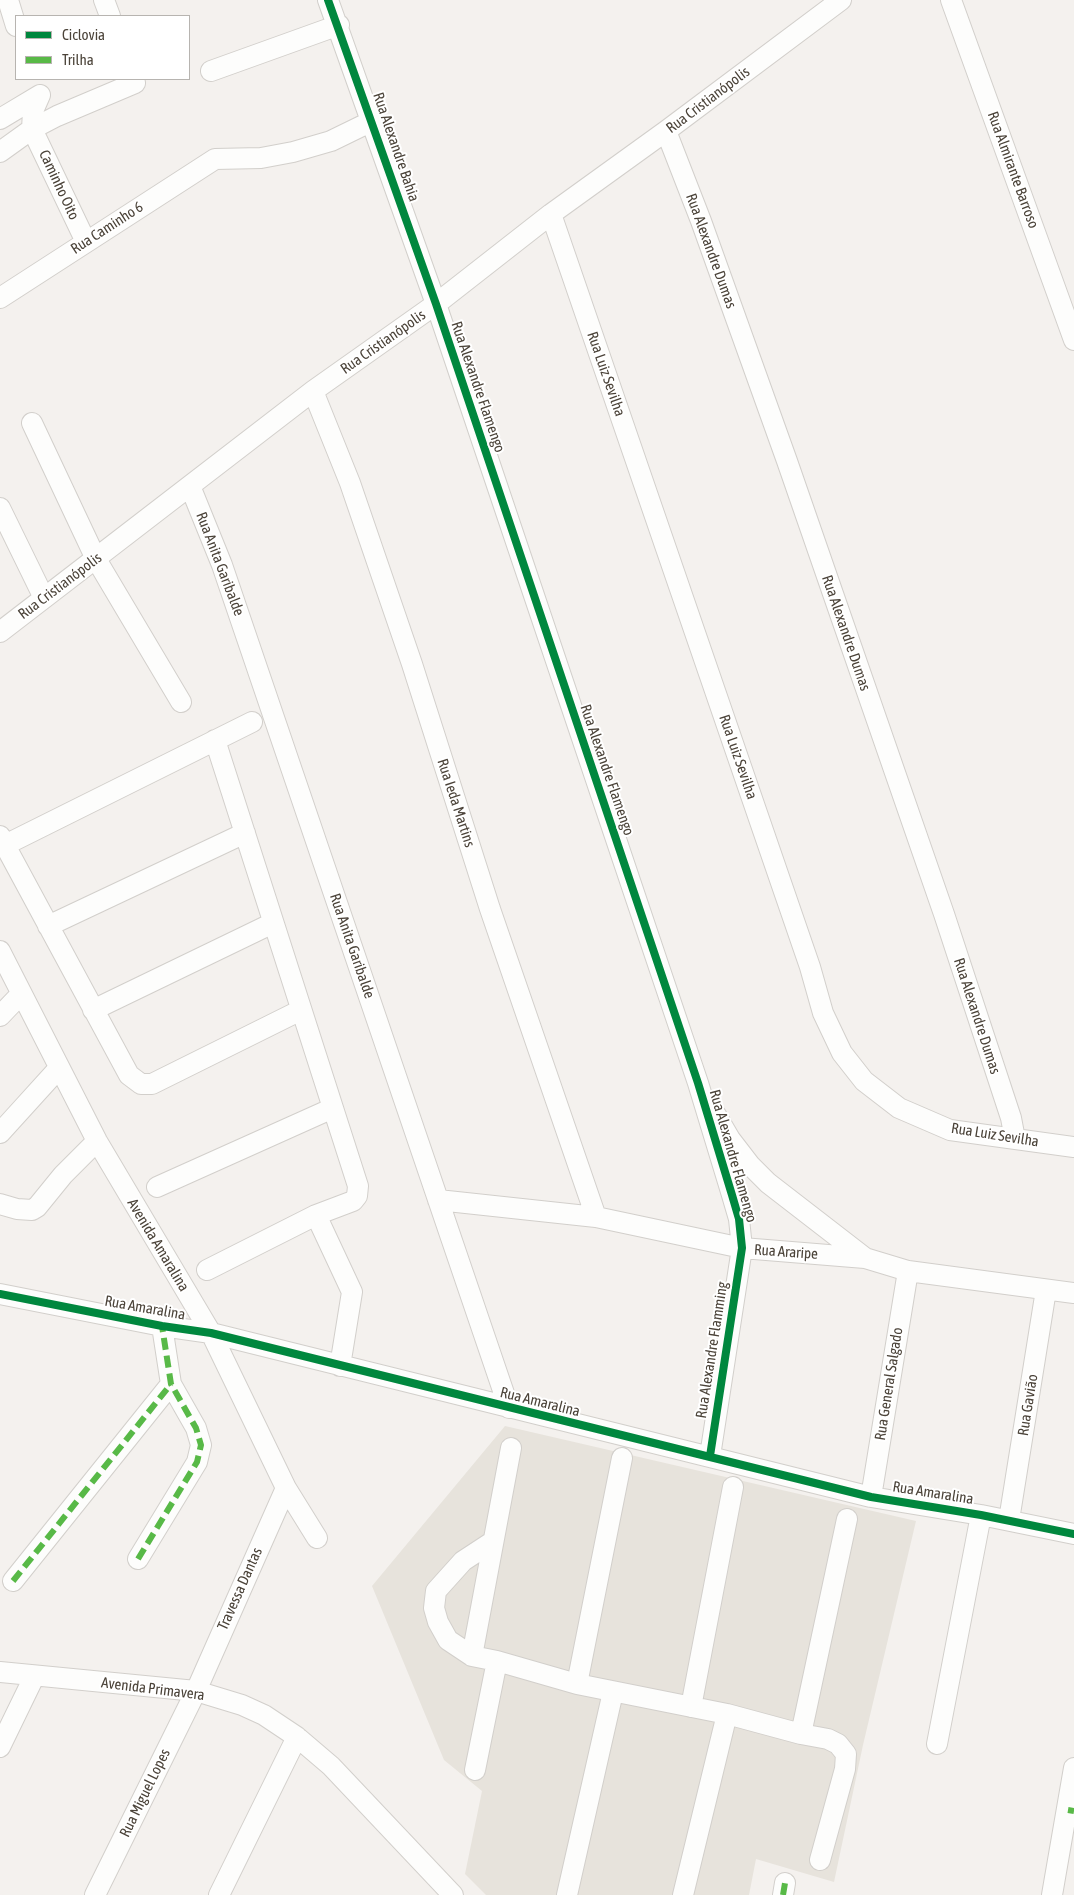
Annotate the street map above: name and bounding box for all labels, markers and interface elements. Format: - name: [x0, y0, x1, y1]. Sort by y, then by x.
- legend: [15, 15, 190, 80]
- text: Ciclovia: [62, 26, 105, 43]
- text: Trilha: [62, 51, 94, 68]
- street label: Rua Cristianópolis: [663, 63, 753, 137]
- street label: Rua Alexandre Bahia: [369, 90, 423, 204]
- street label: Rua Almirante Barroso: [983, 109, 1043, 231]
- street label: Caminho Oito: [35, 147, 83, 223]
- street label: Rua Alexandre Dumas: [682, 191, 740, 311]
- street label: Rua Caminho 6: [68, 198, 146, 258]
- street label: Rua Cristianópolis: [337, 306, 429, 378]
- street label: Rua Alexandre Flamengo: [447, 319, 509, 455]
- street label: Rua Luiz Sevilha: [583, 329, 629, 419]
- street label: Rua Anita Garibalde: [192, 510, 248, 618]
- street label: Rua Cristianópolis: [15, 549, 105, 623]
- street label: Rua Alexandre Dumas: [818, 573, 874, 693]
- street label: Rua Alexandre Flamengo: [576, 702, 638, 838]
- street label: Rua Luiz Sevilha: [715, 712, 761, 802]
- street label: Rua Ieda Martins: [433, 756, 479, 850]
- street label: Rua Anita Garibalde: [326, 891, 378, 1001]
- street label: Rua Alexandre Dumas: [950, 956, 1004, 1076]
- street label: Rua Alexandre Flamengo: [705, 1087, 761, 1225]
- street label: Rua Luiz Sevilha: [950, 1119, 1040, 1151]
- street label: Avenida Amaralina: [123, 1195, 193, 1295]
- street label: Rua Araripe: [753, 1241, 819, 1263]
- street label: Rua Alexandre Flamming: [692, 1280, 732, 1420]
- street label: Rua Amaralina: [103, 1292, 187, 1324]
- street label: Rua General Salgado: [871, 1326, 907, 1442]
- street label: Rua Gavião: [1014, 1373, 1042, 1437]
- street label: Rua Amaralina: [498, 1383, 582, 1421]
- street label: Rua Amaralina: [891, 1478, 975, 1508]
- street label: Travessa Dantas: [214, 1545, 266, 1633]
- street label: Avenida Primavera: [100, 1674, 206, 1704]
- street label: Rua Miguel Lopes: [116, 1746, 174, 1840]

